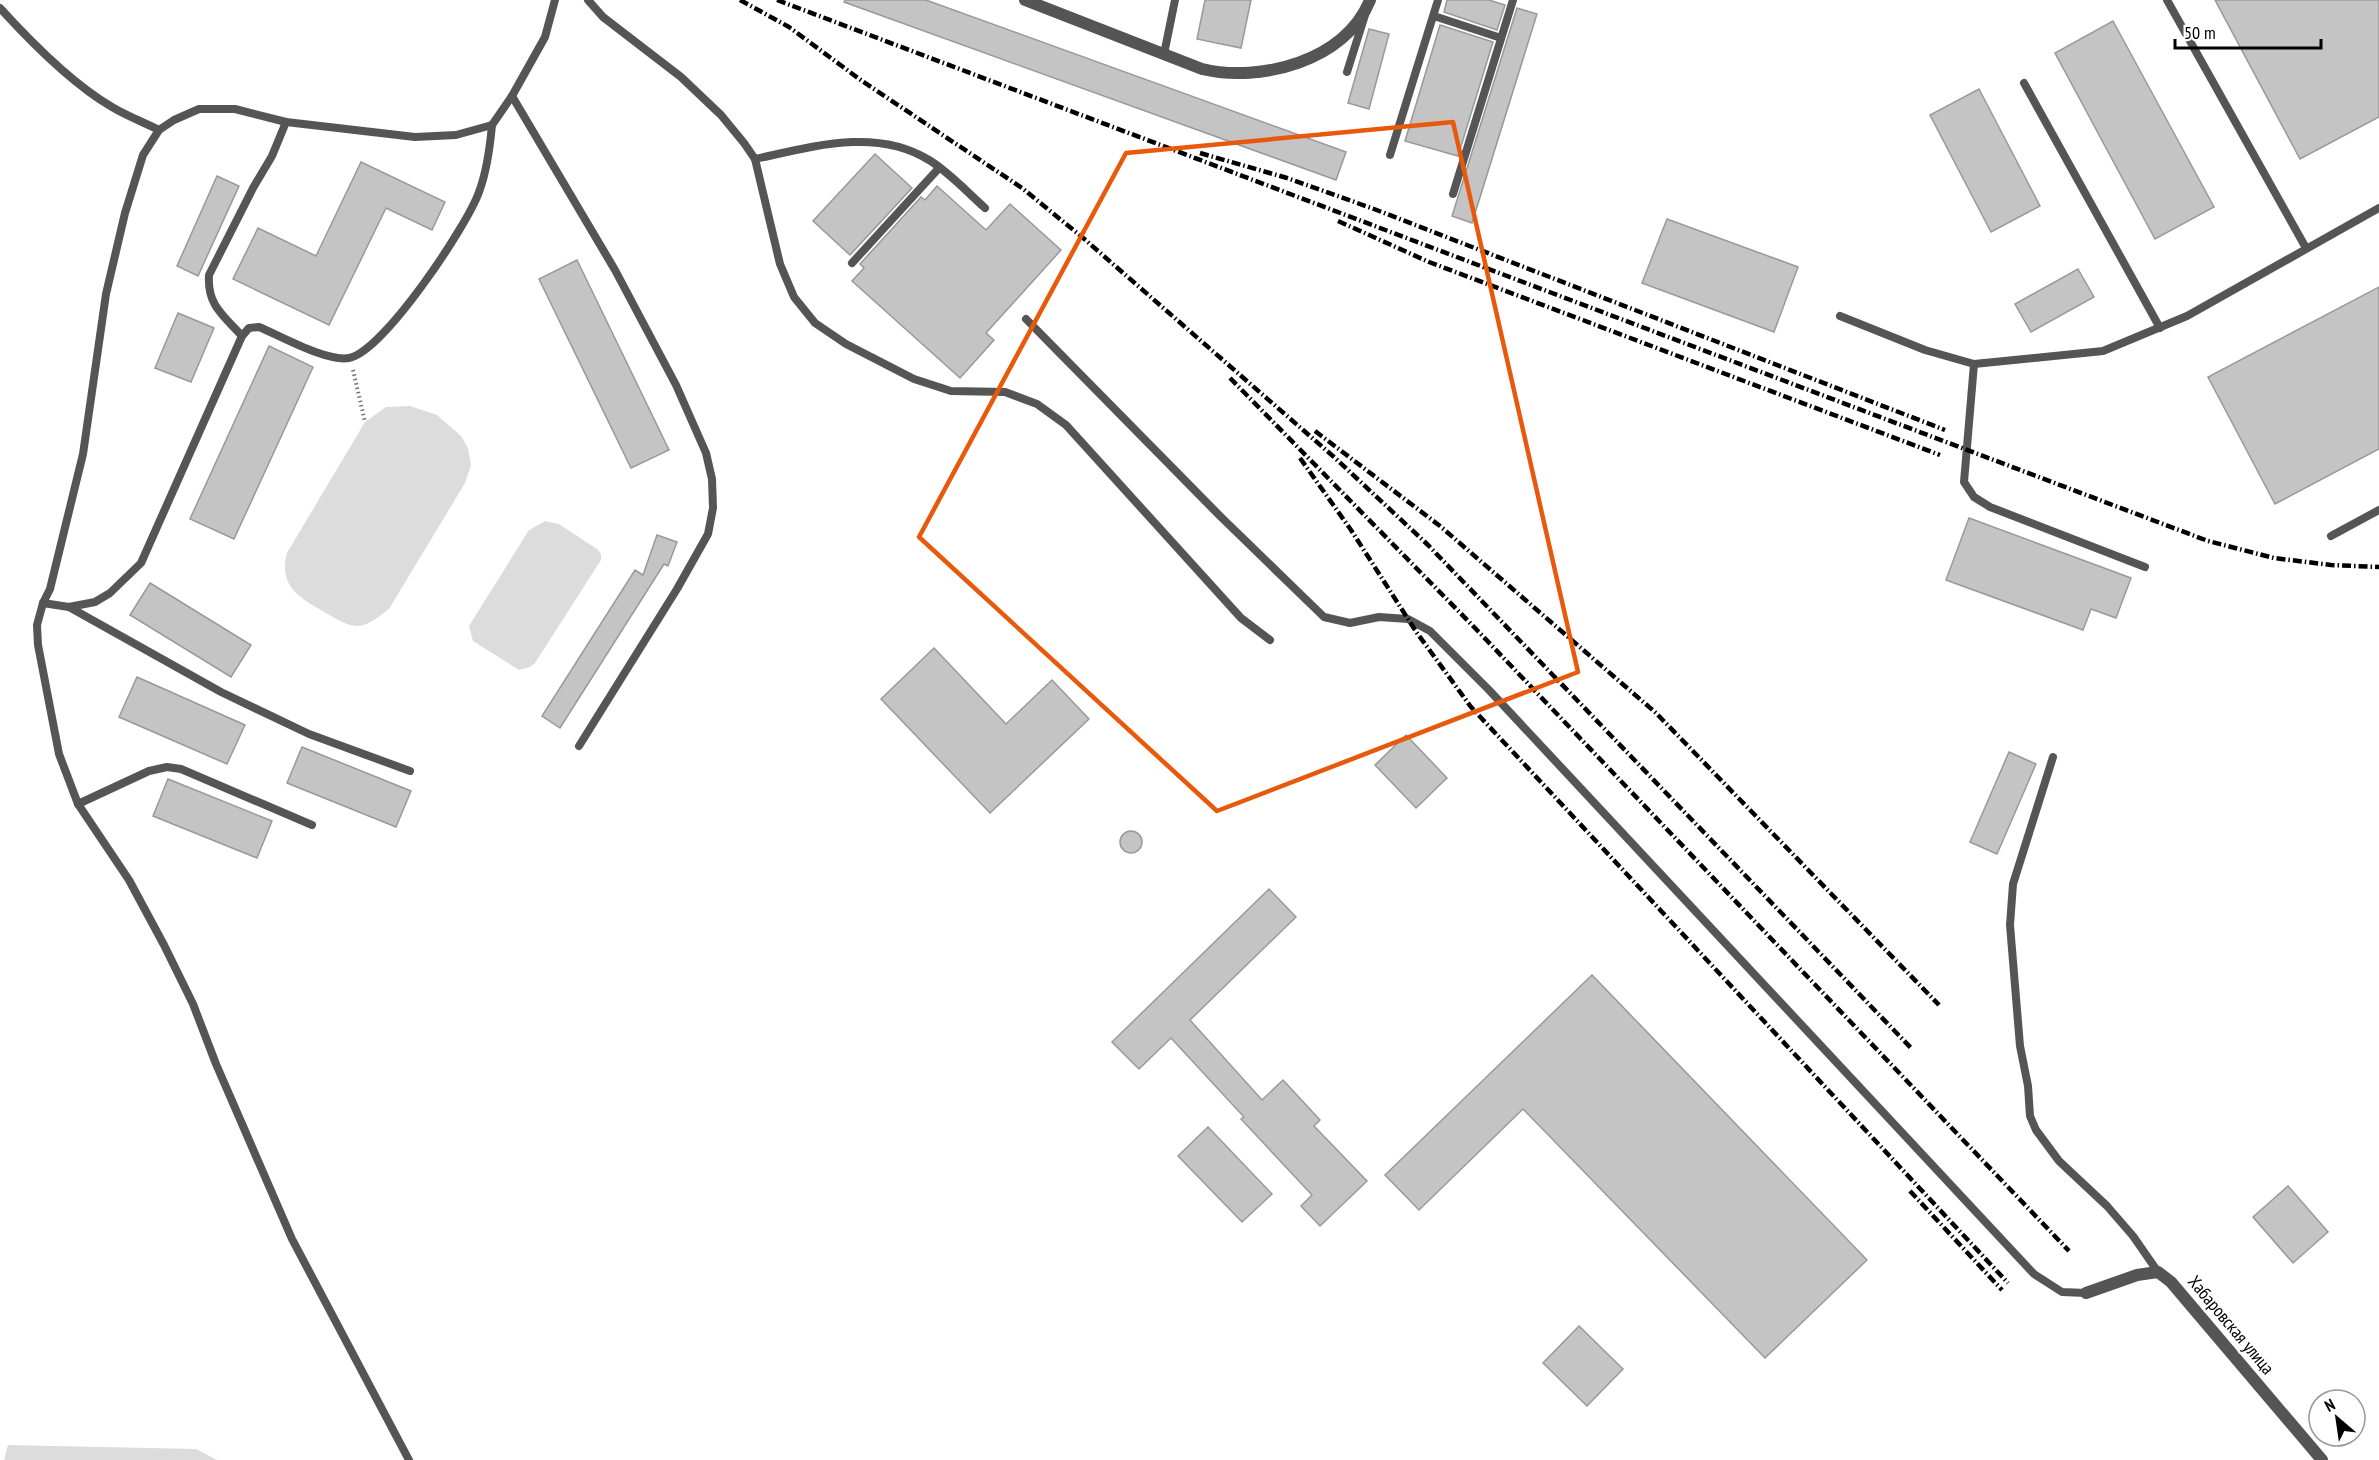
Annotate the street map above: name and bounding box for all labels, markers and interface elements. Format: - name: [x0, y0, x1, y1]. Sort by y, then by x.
- scale bar: [2175, 12, 2320, 50]
- text: 50 m: [2184, 21, 2216, 44]
- street label: Хабаровская улица: [2183, 1270, 2279, 1379]
- north arrow: [2307, 1388, 2367, 1448]
- text: N: [2321, 1394, 2338, 1416]

